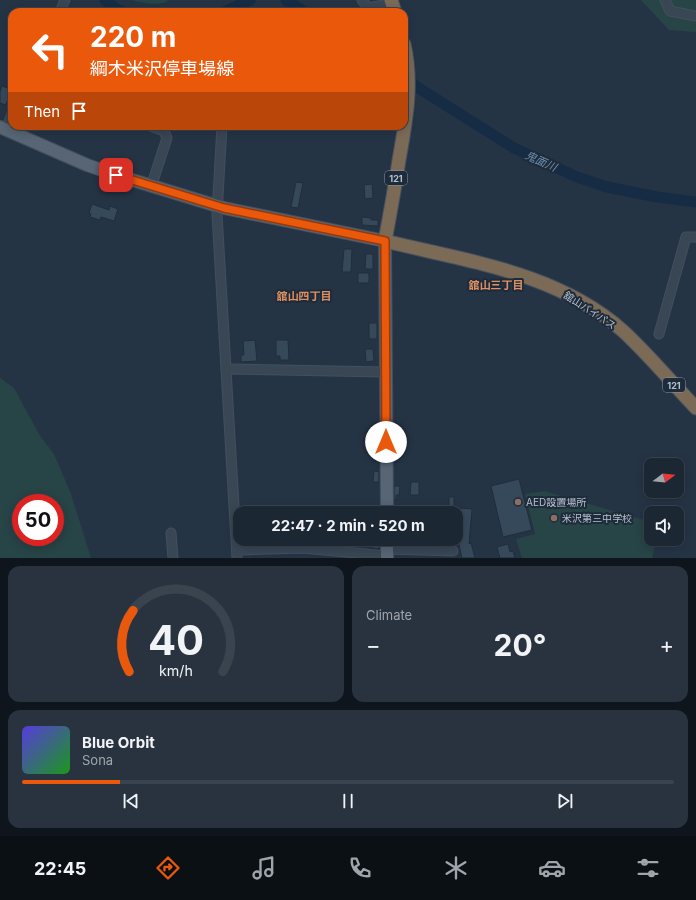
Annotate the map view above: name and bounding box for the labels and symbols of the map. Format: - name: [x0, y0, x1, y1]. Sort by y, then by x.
- water label: 鬼面川: [523, 148, 560, 175]
- pin: [99, 158, 133, 192]
- road number: 121: [385, 171, 407, 185]
- district label: 舘山三丁目: [469, 278, 524, 292]
- district label: 舘山四丁目: [277, 289, 332, 303]
- street label: 舘山バイパス: [562, 289, 618, 331]
- road number: 121: [663, 378, 685, 392]
- position arrow: [365, 421, 407, 463]
- north arrow: [644, 458, 684, 498]
- speed limit sign: 50: [12, 494, 64, 546]
- place label: AED設置場所: [526, 496, 586, 508]
- marker: AED設置場所: [513, 497, 523, 507]
- place label: 米沢第三中学校: [562, 512, 632, 524]
- marker: 米沢第三中学校: [549, 513, 559, 523]

